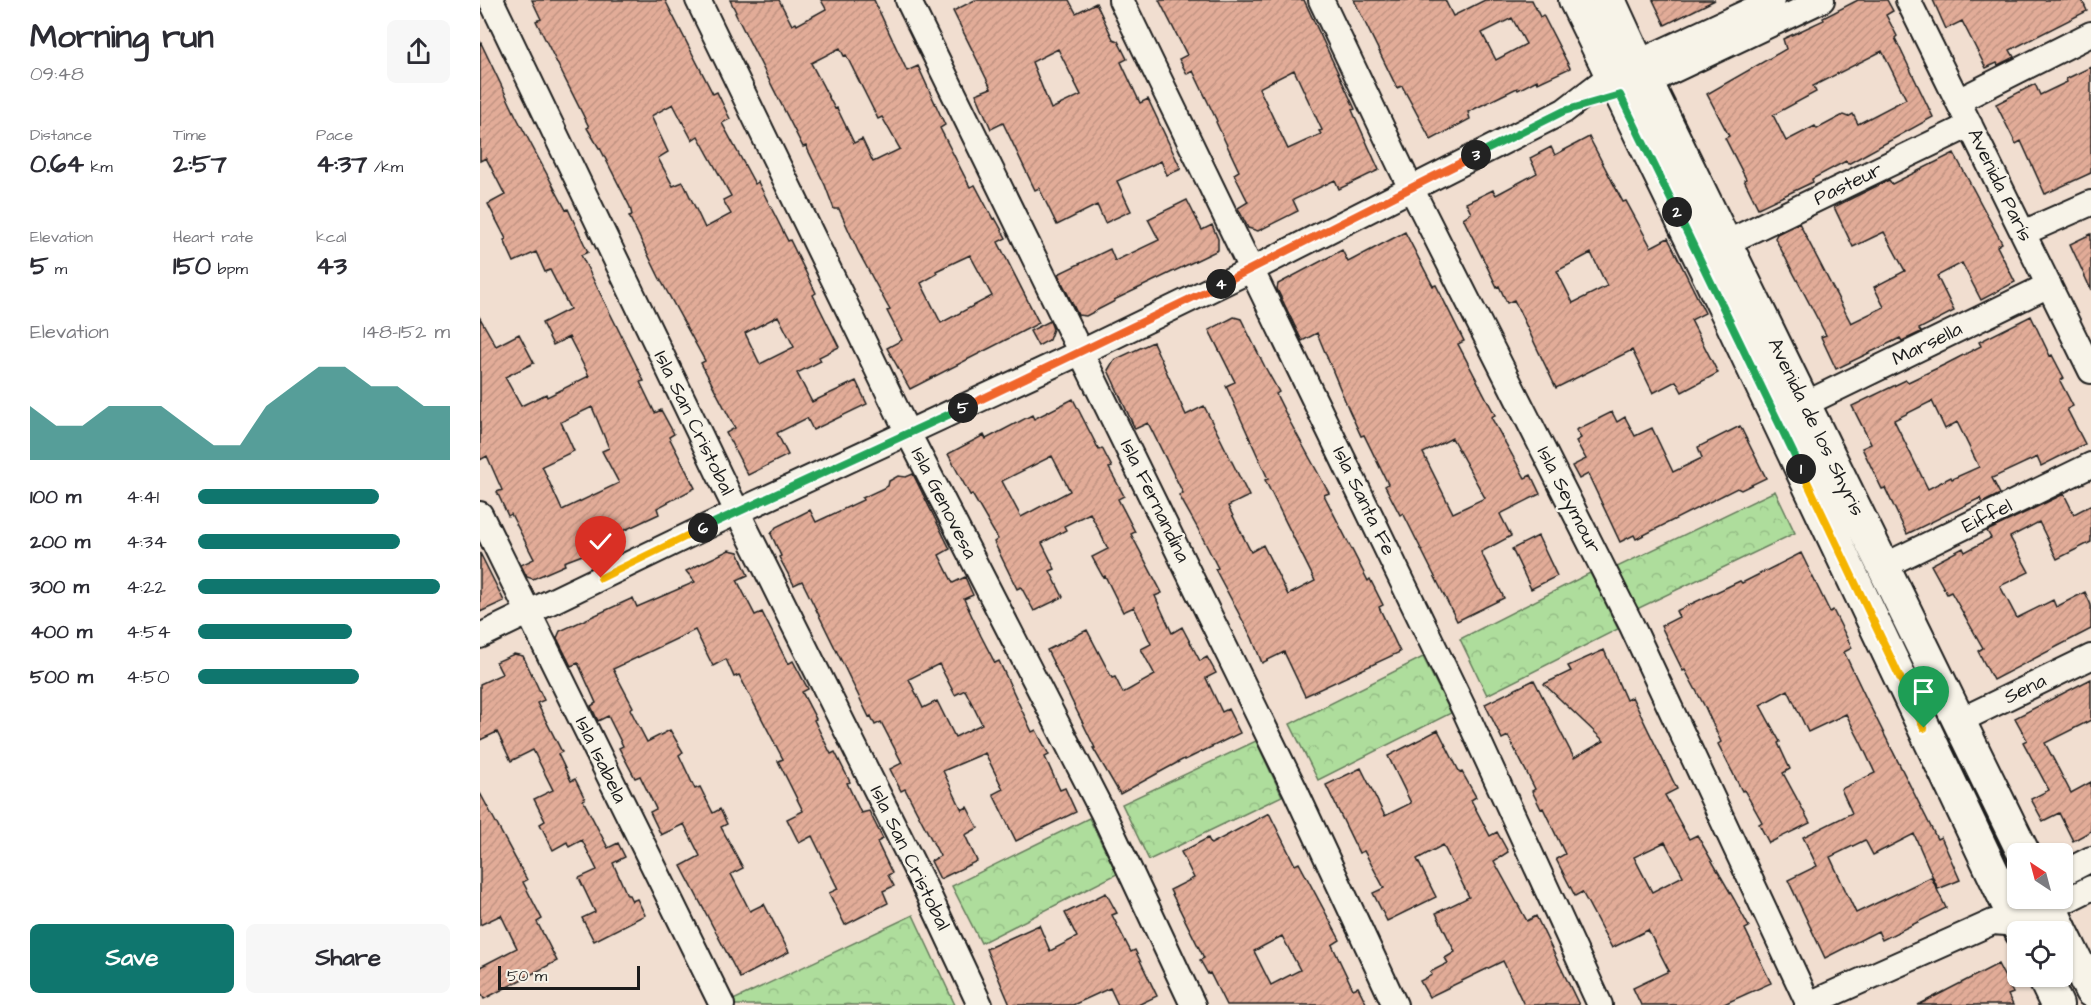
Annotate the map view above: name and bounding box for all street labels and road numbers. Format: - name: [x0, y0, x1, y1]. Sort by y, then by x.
- street label: Avenida París: [1961, 124, 2039, 246]
- street label: Pasteur: [1809, 155, 1887, 213]
- street label: Marsella: [1887, 315, 1967, 373]
- street label: Avenida de los Shyris: [1760, 333, 1871, 521]
- street label: Isla San Cristobal: [647, 346, 741, 500]
- street label: Isla Fernandina: [1113, 435, 1197, 567]
- street label: Isla Seymour: [1529, 441, 1608, 559]
- street label: Isla Genovesa: [904, 442, 984, 564]
- street label: Isla Santa Fe: [1325, 442, 1403, 560]
- street label: Eiffel: [1957, 492, 2017, 540]
- street label: Sena: [1999, 667, 2051, 711]
- street label: Isla Isabela: [568, 712, 634, 808]
- street label: Isla San Cristobal: [863, 781, 957, 935]

